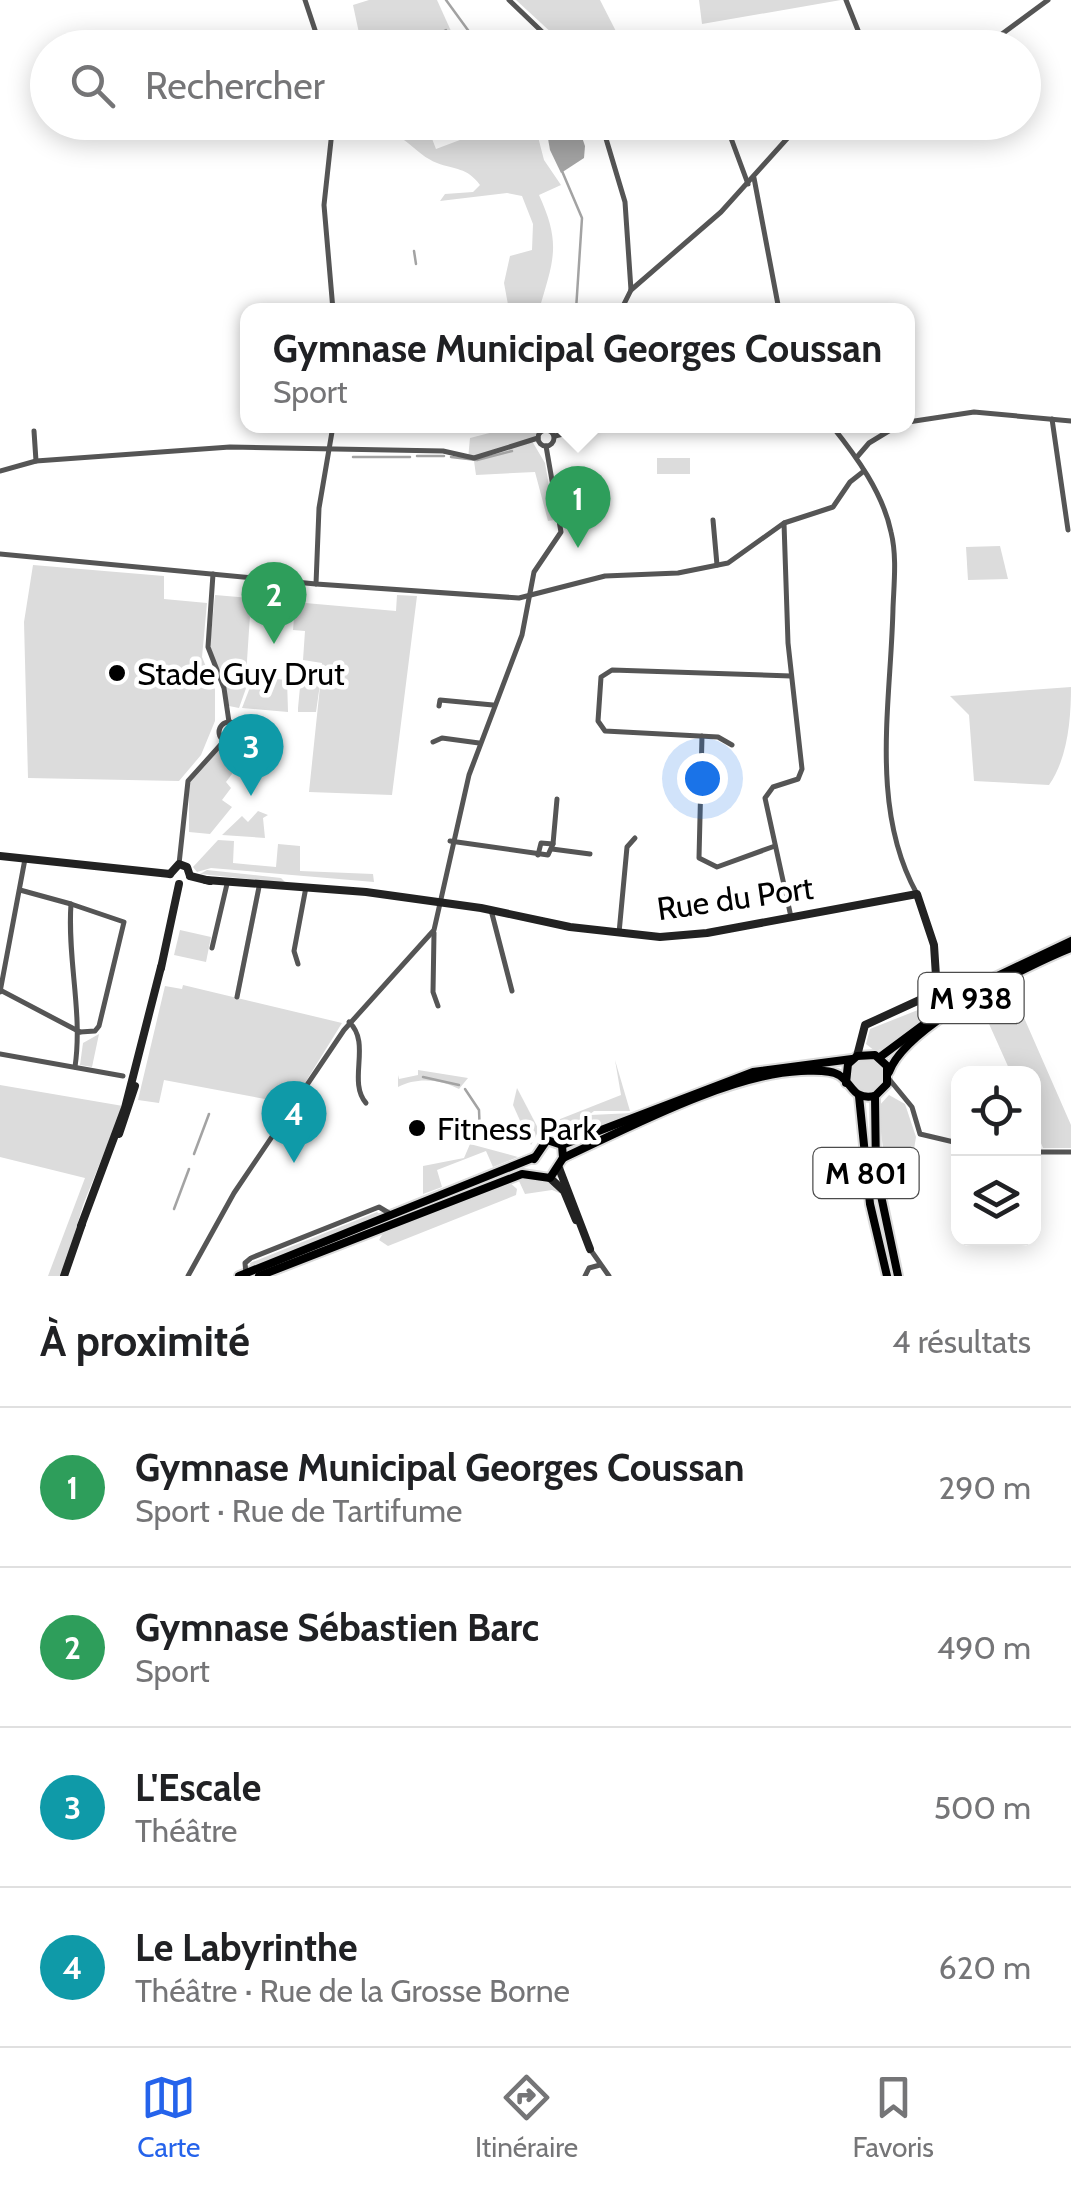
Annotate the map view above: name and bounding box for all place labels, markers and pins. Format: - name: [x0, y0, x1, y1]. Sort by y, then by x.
- pin: 1: [546, 466, 610, 548]
- pin: 2: [242, 562, 306, 644]
- place label: Stade Guy Drut: [137, 654, 345, 693]
- marker: Stade Guy Drut: [106, 662, 128, 684]
- pin: 3: [218, 714, 284, 796]
- pin: 4: [262, 1080, 326, 1163]
- place label: Fitness Park: [437, 1109, 597, 1148]
- marker: Fitness Park: [406, 1117, 428, 1139]

